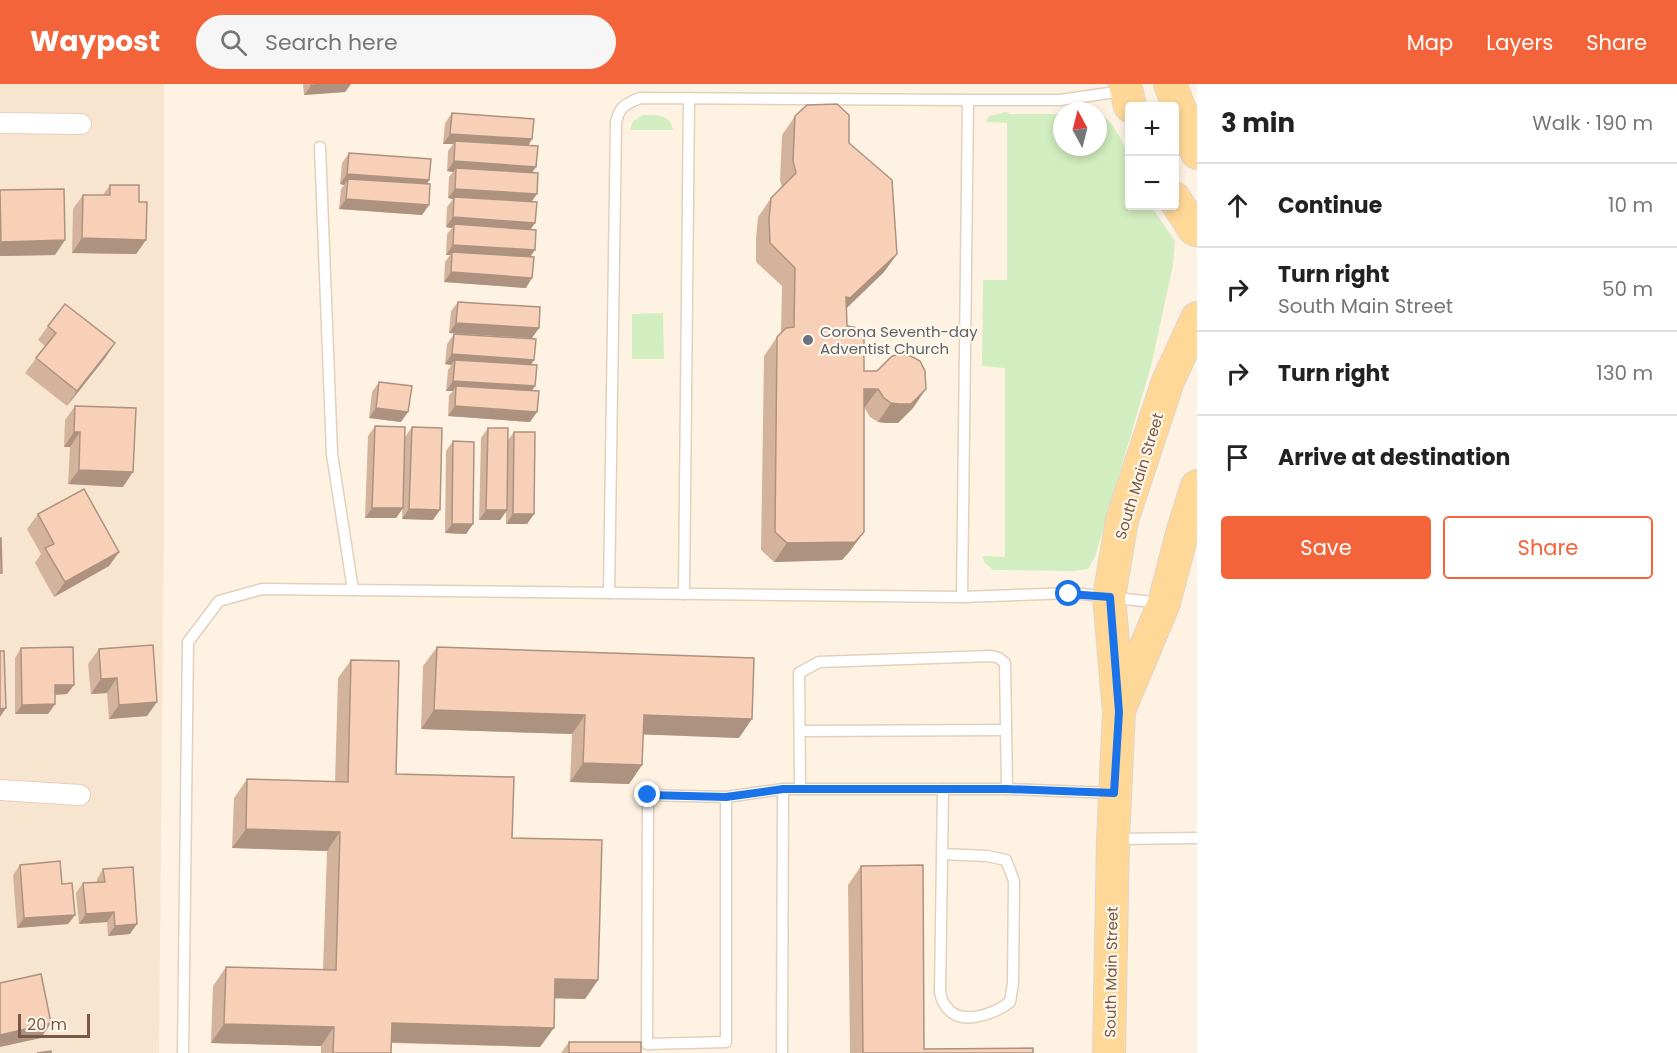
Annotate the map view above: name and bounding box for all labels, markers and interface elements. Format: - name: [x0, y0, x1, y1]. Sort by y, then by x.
- search box: [196, 15, 616, 69]
- text: Waypost: [30, 22, 160, 61]
- icon: search: [217, 26, 250, 59]
- text: Search here: [265, 27, 398, 58]
- text: Map: [1407, 28, 1453, 57]
- text: Layers: [1486, 28, 1553, 57]
- text: Share: [1586, 28, 1647, 57]
- north arrow: [1053, 102, 1107, 156]
- map controls: [1125, 102, 1179, 210]
- button: +: [1125, 102, 1179, 156]
- text: 3 min: [1221, 105, 1295, 141]
- text: Walk · 190 m: [1532, 109, 1653, 137]
- button: −: [1125, 156, 1179, 210]
- icon: ahead: [1221, 189, 1254, 222]
- text: Continue: [1278, 190, 1382, 221]
- text: 10 m: [1608, 191, 1653, 219]
- text: Turn right: [1278, 259, 1389, 290]
- icon: right: [1221, 273, 1254, 306]
- text: 50 m: [1602, 275, 1653, 303]
- text: South Main Street: [1278, 292, 1453, 320]
- place label: Corona Seventh-day Adventist Church: [820, 321, 978, 359]
- marker: Corona Seventh-day Adventist Church: [801, 333, 815, 347]
- icon: right: [1221, 357, 1254, 390]
- text: Turn right: [1278, 358, 1389, 389]
- text: 130 m: [1596, 359, 1653, 387]
- street label: South Main Street: [1110, 410, 1168, 542]
- icon: arrive: [1221, 441, 1254, 474]
- text: Arrive at destination: [1278, 442, 1510, 473]
- button: Save: [1221, 516, 1431, 579]
- button: Share: [1443, 516, 1653, 579]
- route start: [1055, 580, 1081, 606]
- route end: [634, 781, 660, 807]
- street label: South Main Street: [1099, 906, 1123, 1038]
- scale bar: [18, 1011, 90, 1038]
- text: 20 m: [27, 1013, 67, 1036]

